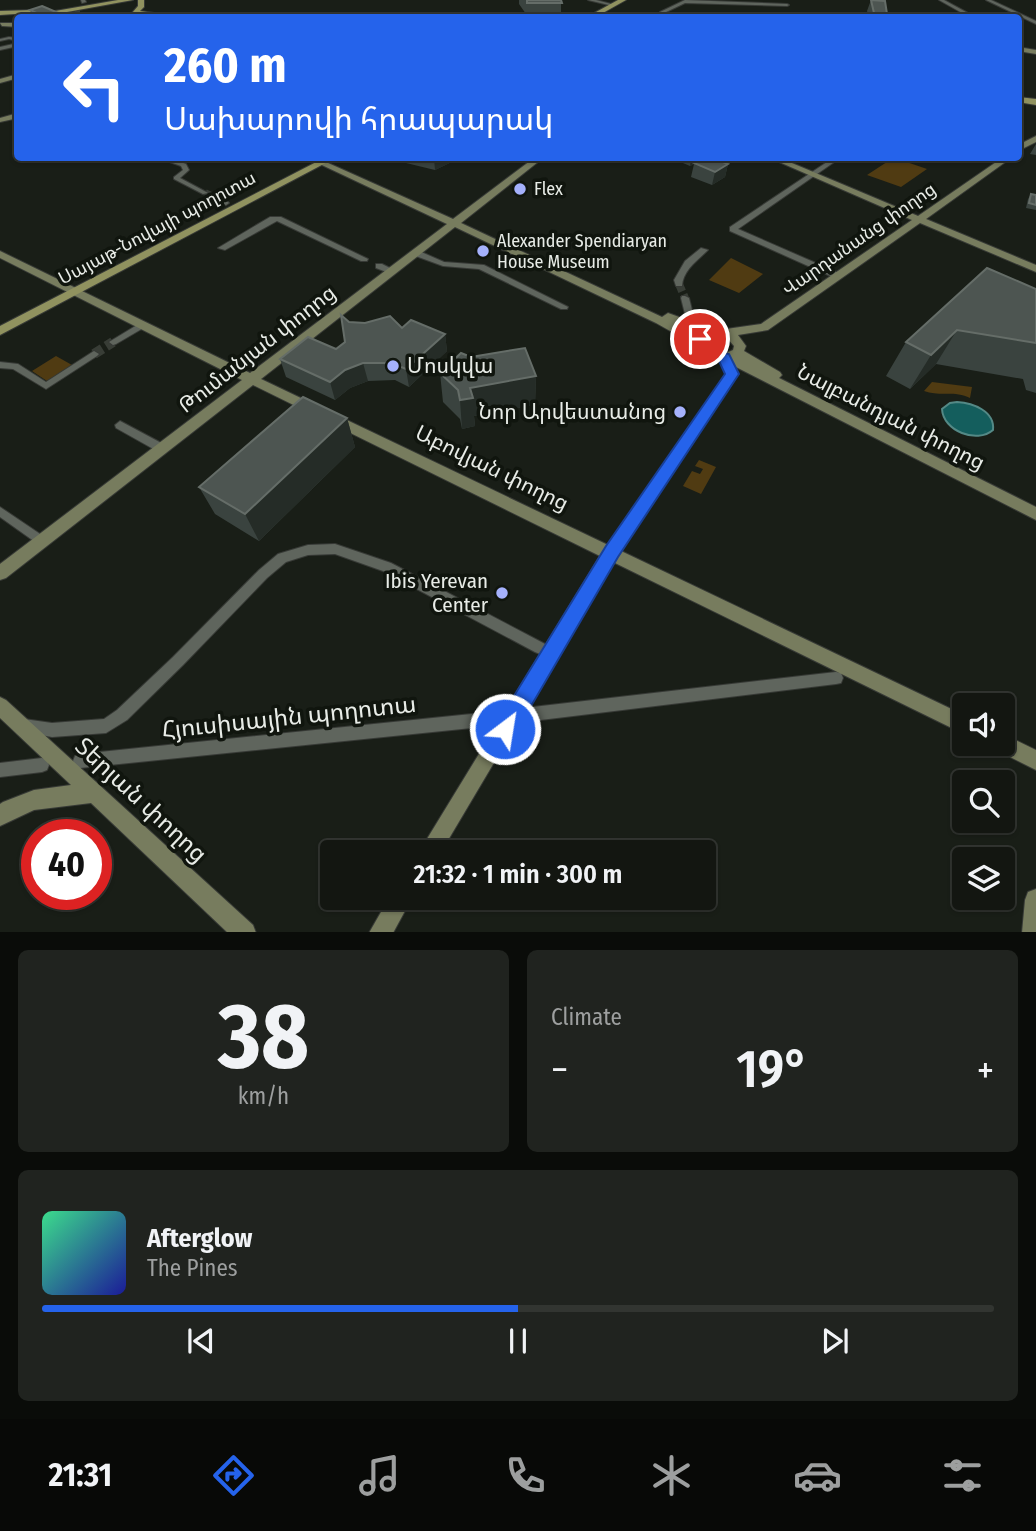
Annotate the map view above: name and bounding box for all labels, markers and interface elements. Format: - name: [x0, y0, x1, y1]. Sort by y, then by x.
- text: 260 m: [164, 36, 287, 95]
- icon: left: [49, 42, 140, 133]
- text: Սախարովի հրապարակ: [164, 100, 553, 138]
- street label: Սայաթ-Նովայի պողոտա: [55, 167, 259, 289]
- place label: Flex: [534, 178, 563, 200]
- street label: Վարդանանց փողոց: [778, 178, 940, 300]
- marker: Flex: [512, 181, 528, 197]
- place label: Alexander Spendiaryan House Museum: [497, 230, 667, 273]
- marker: Alexander Spendiaryan House Museum: [475, 243, 491, 259]
- street label: Թումանյան փողոց: [173, 280, 341, 418]
- pin: [670, 309, 730, 369]
- icon: arrive: [681, 320, 719, 358]
- place label: Մոսկվա: [407, 353, 493, 379]
- marker: Մոսկվա: [385, 358, 401, 374]
- street label: Նալբանդյան փողոց: [793, 358, 989, 476]
- place label: Նոր Արվեստանոց: [479, 399, 666, 425]
- marker: Նոր Արվեստանոց: [672, 404, 688, 420]
- street label: Աբովյան փողոց: [411, 420, 573, 516]
- place label: Ibis Yerevan Center: [385, 568, 489, 618]
- marker: Ibis Yerevan Center: [494, 585, 510, 601]
- street label: Հյուսիսային պողոտա: [160, 690, 418, 744]
- position arrow: [468, 692, 542, 766]
- map controls: [952, 693, 1015, 910]
- button: sound: [952, 693, 1015, 756]
- street label: Տերյան փողոց: [69, 732, 213, 868]
- button: search: [952, 770, 1015, 833]
- speed limit sign: 40: [21, 819, 112, 910]
- button: layers: [952, 847, 1015, 910]
- text: 21:32 · 1 min · 300 m: [414, 859, 622, 890]
- text: 38: [218, 982, 309, 1091]
- text: Climate: [551, 1003, 622, 1031]
- text: 19°: [736, 1038, 809, 1101]
- text: −: [551, 1047, 568, 1093]
- text: +: [977, 1047, 994, 1093]
- text: km/h: [238, 1082, 289, 1110]
- text: Afterglow: [147, 1223, 252, 1254]
- text: The Pines: [147, 1254, 238, 1282]
- icon: previous: [182, 1322, 220, 1360]
- icon: pause: [499, 1322, 537, 1360]
- icon: next: [816, 1322, 854, 1360]
- icon: directions: [209, 1451, 258, 1500]
- icon: music: [355, 1451, 404, 1500]
- icon: phone: [501, 1451, 550, 1500]
- icon: climate: [647, 1451, 696, 1500]
- icon: car: [793, 1451, 842, 1500]
- icon: filters: [938, 1451, 987, 1500]
- text: 21:31: [48, 1456, 112, 1494]

